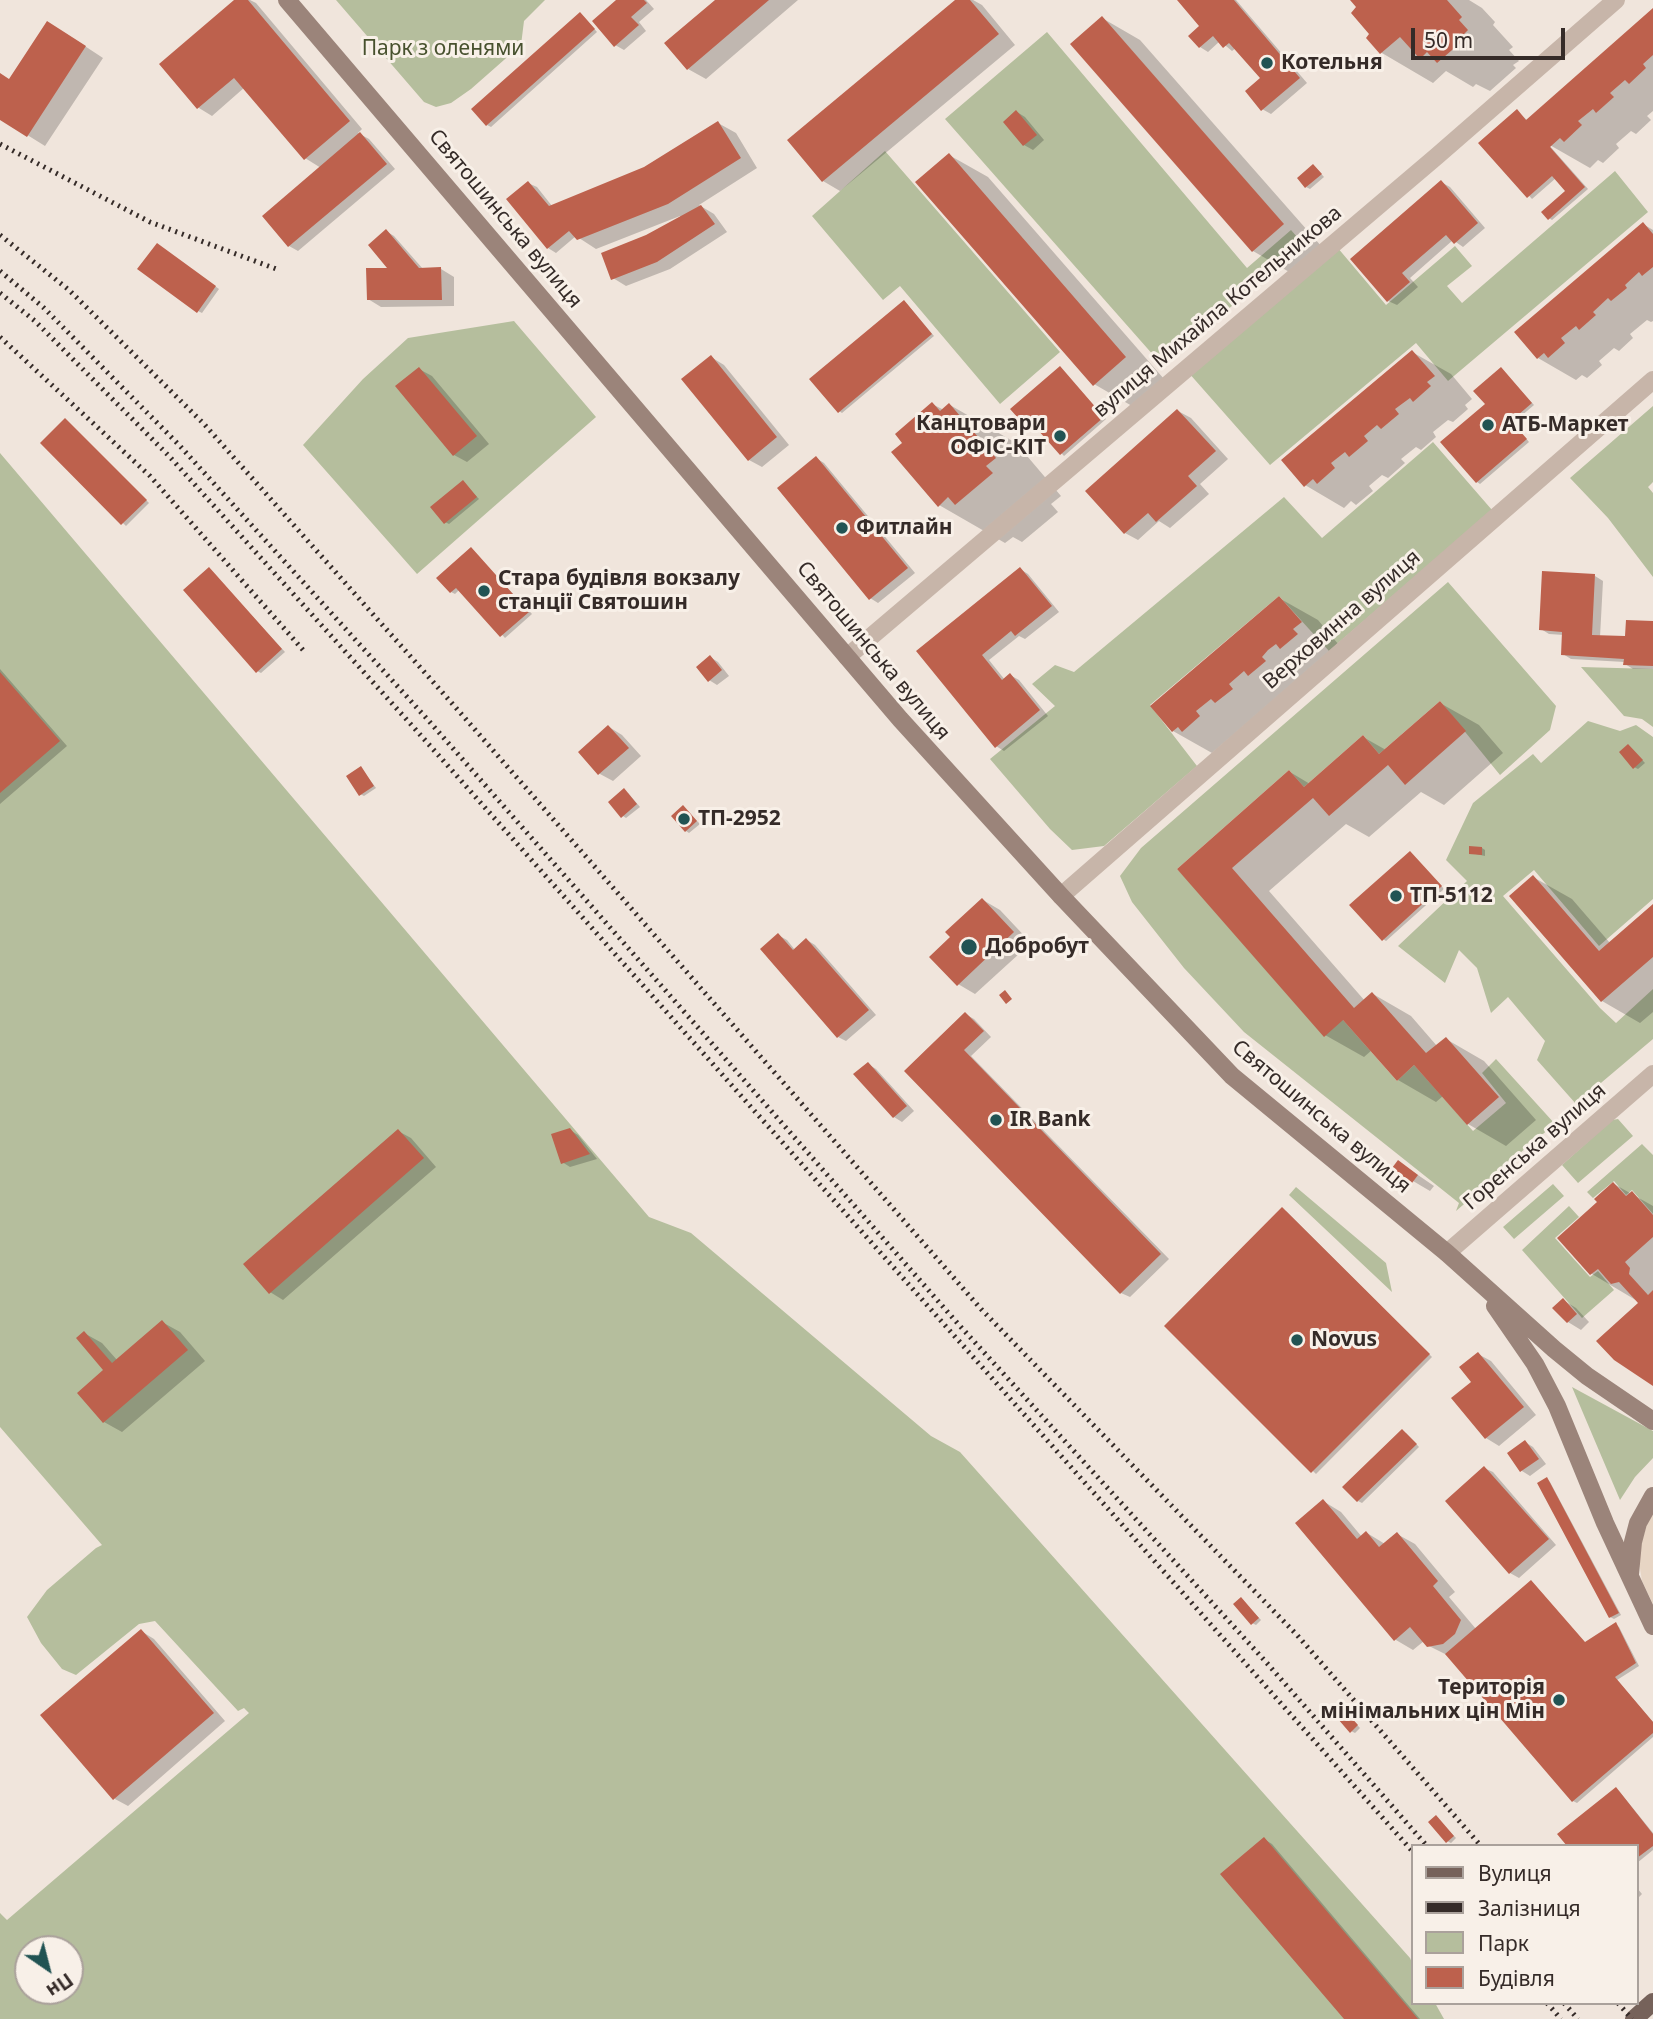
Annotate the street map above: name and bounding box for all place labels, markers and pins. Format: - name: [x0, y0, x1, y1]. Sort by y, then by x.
- place label: Котельня: [1281, 50, 1383, 76]
- marker: Котельня: [1259, 55, 1275, 71]
- place label: Канцтовари ОФІС-КІТ: [916, 411, 1046, 461]
- place label: АТБ-Маркет: [1502, 412, 1628, 438]
- marker: АТБ-Маркет: [1480, 417, 1496, 433]
- marker: Канцтовари ОФІС-КІТ: [1052, 428, 1068, 444]
- place label: Фитлайн: [856, 515, 953, 541]
- marker: Фитлайн: [834, 520, 850, 536]
- place label: Стара будівля вокзалу станції Святошин: [498, 566, 740, 616]
- marker: Стара будівля вокзалу станції Святошин: [476, 583, 492, 599]
- place label: ТП-2952: [698, 806, 781, 832]
- marker: ТП-2952: [676, 811, 692, 827]
- place label: ТП-5112: [1410, 883, 1493, 909]
- marker: ТП-5112: [1388, 888, 1404, 904]
- place label: Добробут: [985, 934, 1089, 960]
- marker: Добробут: [959, 937, 979, 957]
- place label: IR Bank: [1010, 1107, 1091, 1133]
- marker: IR Bank: [988, 1112, 1004, 1128]
- place label: Novus: [1311, 1327, 1377, 1353]
- marker: Novus: [1289, 1332, 1305, 1348]
- place label: Територія мінімальних цін Мін: [1320, 1675, 1545, 1725]
- marker: Територія мінімальних цін Мін: [1551, 1692, 1567, 1708]

